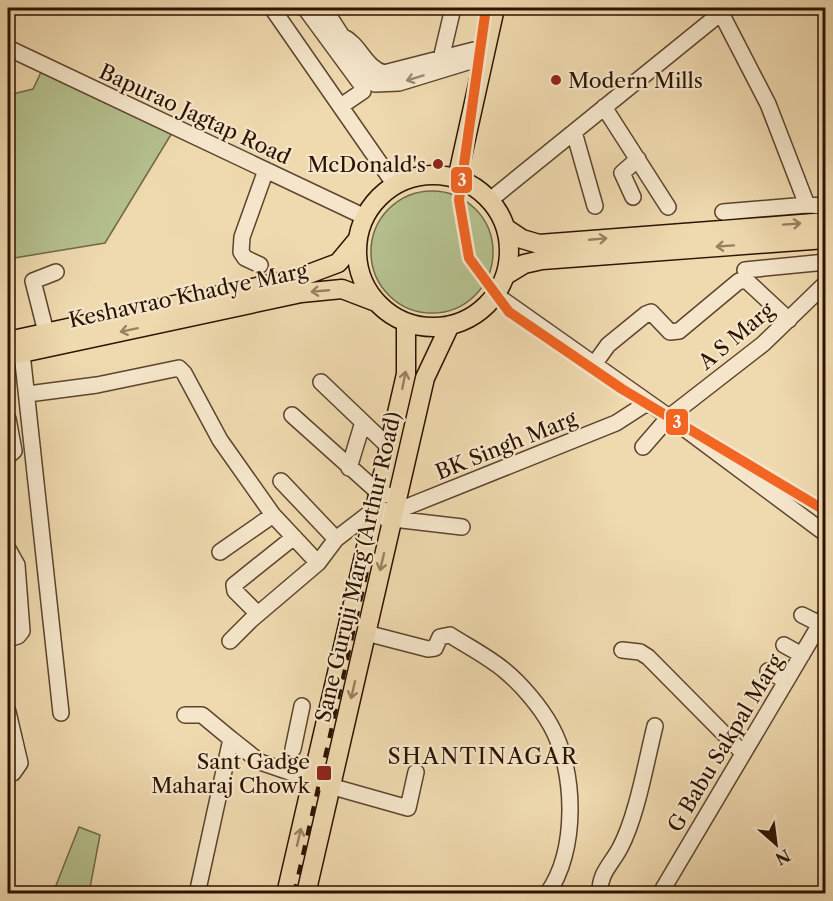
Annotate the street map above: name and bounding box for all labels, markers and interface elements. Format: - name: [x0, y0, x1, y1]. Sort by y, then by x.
- street label: Bapurao Jagtap Road: [95, 59, 295, 169]
- place label: Modern Mills: [568, 68, 703, 93]
- one-way arrow: [406, 73, 425, 84]
- marker: Modern Mills: [549, 73, 563, 87]
- place label: McDonald's: [308, 152, 426, 177]
- marker: McDonald's: [431, 157, 445, 171]
- line badge: 3: [450, 166, 473, 194]
- text: 3: [457, 170, 467, 190]
- one-way arrow: [782, 219, 802, 230]
- one-way arrow: [587, 233, 607, 244]
- one-way arrow: [716, 240, 736, 251]
- street label: Keshavrao Khadye Marg: [66, 257, 311, 333]
- one-way arrow: [311, 286, 331, 297]
- street label: A S Marg: [693, 297, 779, 375]
- one-way arrow: [120, 325, 140, 336]
- one-way arrow: [399, 371, 410, 391]
- street label: BK Singh Marg: [432, 405, 581, 485]
- line badge: 3: [665, 408, 689, 436]
- street label: Sane Guruji Marg (Arthur Road): [310, 409, 406, 725]
- text: 3: [672, 412, 682, 432]
- one-way arrow: [376, 552, 388, 571]
- street label: G Babu Sakpal Marg: [662, 649, 788, 836]
- one-way arrow: [347, 680, 358, 699]
- district label: SHANTINAGAR: [387, 743, 579, 770]
- place label: Sant Gadge Maharaj Chowk: [151, 749, 311, 798]
- marker: Sant Gadge Maharaj Chowk: [315, 764, 333, 782]
- north arrow: [746, 814, 806, 874]
- one-way arrow: [294, 827, 306, 846]
- text: N: [772, 845, 794, 869]

